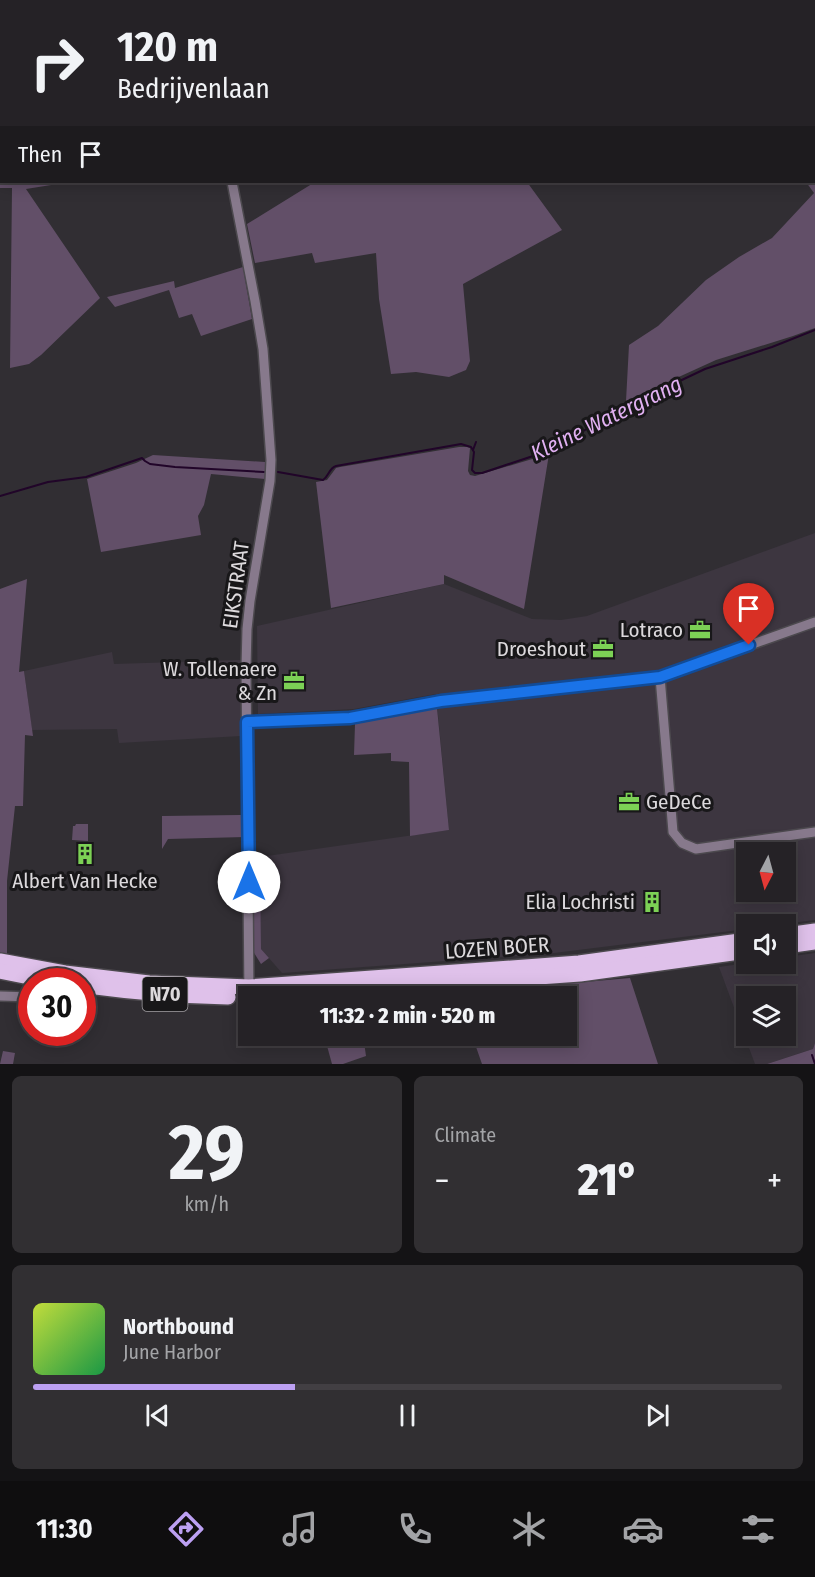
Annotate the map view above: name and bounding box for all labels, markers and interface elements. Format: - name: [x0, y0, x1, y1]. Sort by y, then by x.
- text: 120 m: [117, 22, 218, 72]
- icon: right: [18, 24, 96, 102]
- text: Bedrijvenlaan: [117, 73, 270, 105]
- icon: arrive: [74, 138, 107, 171]
- text: Then: [18, 141, 62, 168]
- water label: Kleine Watergrang: [526, 370, 686, 467]
- street label: EIKSTRAAT: [217, 539, 255, 630]
- pin: [723, 583, 774, 645]
- icon: arrive: [732, 592, 765, 625]
- place label: Lotraco: [620, 617, 683, 643]
- office icon: Lotraco: [688, 618, 712, 642]
- place label: Droeshout: [497, 636, 586, 662]
- office icon: Droeshout: [591, 637, 615, 661]
- place label: W. Tollenaere & Zn: [163, 656, 277, 706]
- office icon: W. Tollenaere & Zn: [282, 669, 306, 693]
- place label: GeDeCe: [646, 789, 712, 815]
- office icon: GeDeCe: [617, 790, 641, 814]
- building icon: Albert Van Hecke: [73, 842, 97, 866]
- north arrow: [736, 842, 796, 902]
- map controls: [736, 842, 796, 1046]
- position arrow: [217, 850, 281, 914]
- place label: Albert Van Hecke: [12, 868, 158, 894]
- place label: Elia Lochristi: [526, 889, 635, 915]
- building icon: Elia Lochristi: [640, 890, 664, 914]
- button: sound: [736, 914, 796, 974]
- street label: LOZEN BOER: [444, 931, 551, 965]
- speed limit sign: 30: [18, 968, 96, 1046]
- road number: N70: [142, 977, 188, 1011]
- button: layers: [736, 986, 796, 1046]
- text: 11:32 · 2 min · 520 m: [320, 1002, 495, 1029]
- text: 29: [169, 1106, 245, 1200]
- text: Climate: [435, 1123, 496, 1147]
- text: 21°: [578, 1153, 639, 1207]
- text: −: [435, 1161, 449, 1201]
- text: +: [767, 1161, 782, 1201]
- text: km/h: [184, 1192, 229, 1216]
- text: Northbound: [123, 1313, 234, 1340]
- text: June Harbor: [123, 1340, 221, 1364]
- icon: previous: [141, 1399, 174, 1432]
- icon: pause: [391, 1399, 424, 1432]
- icon: next: [641, 1399, 674, 1432]
- icon: directions: [165, 1508, 207, 1550]
- icon: music: [279, 1508, 321, 1550]
- icon: phone: [394, 1508, 436, 1550]
- icon: climate: [508, 1508, 550, 1550]
- icon: car: [622, 1508, 664, 1550]
- icon: filters: [737, 1508, 779, 1550]
- text: 11:30: [36, 1513, 93, 1545]

